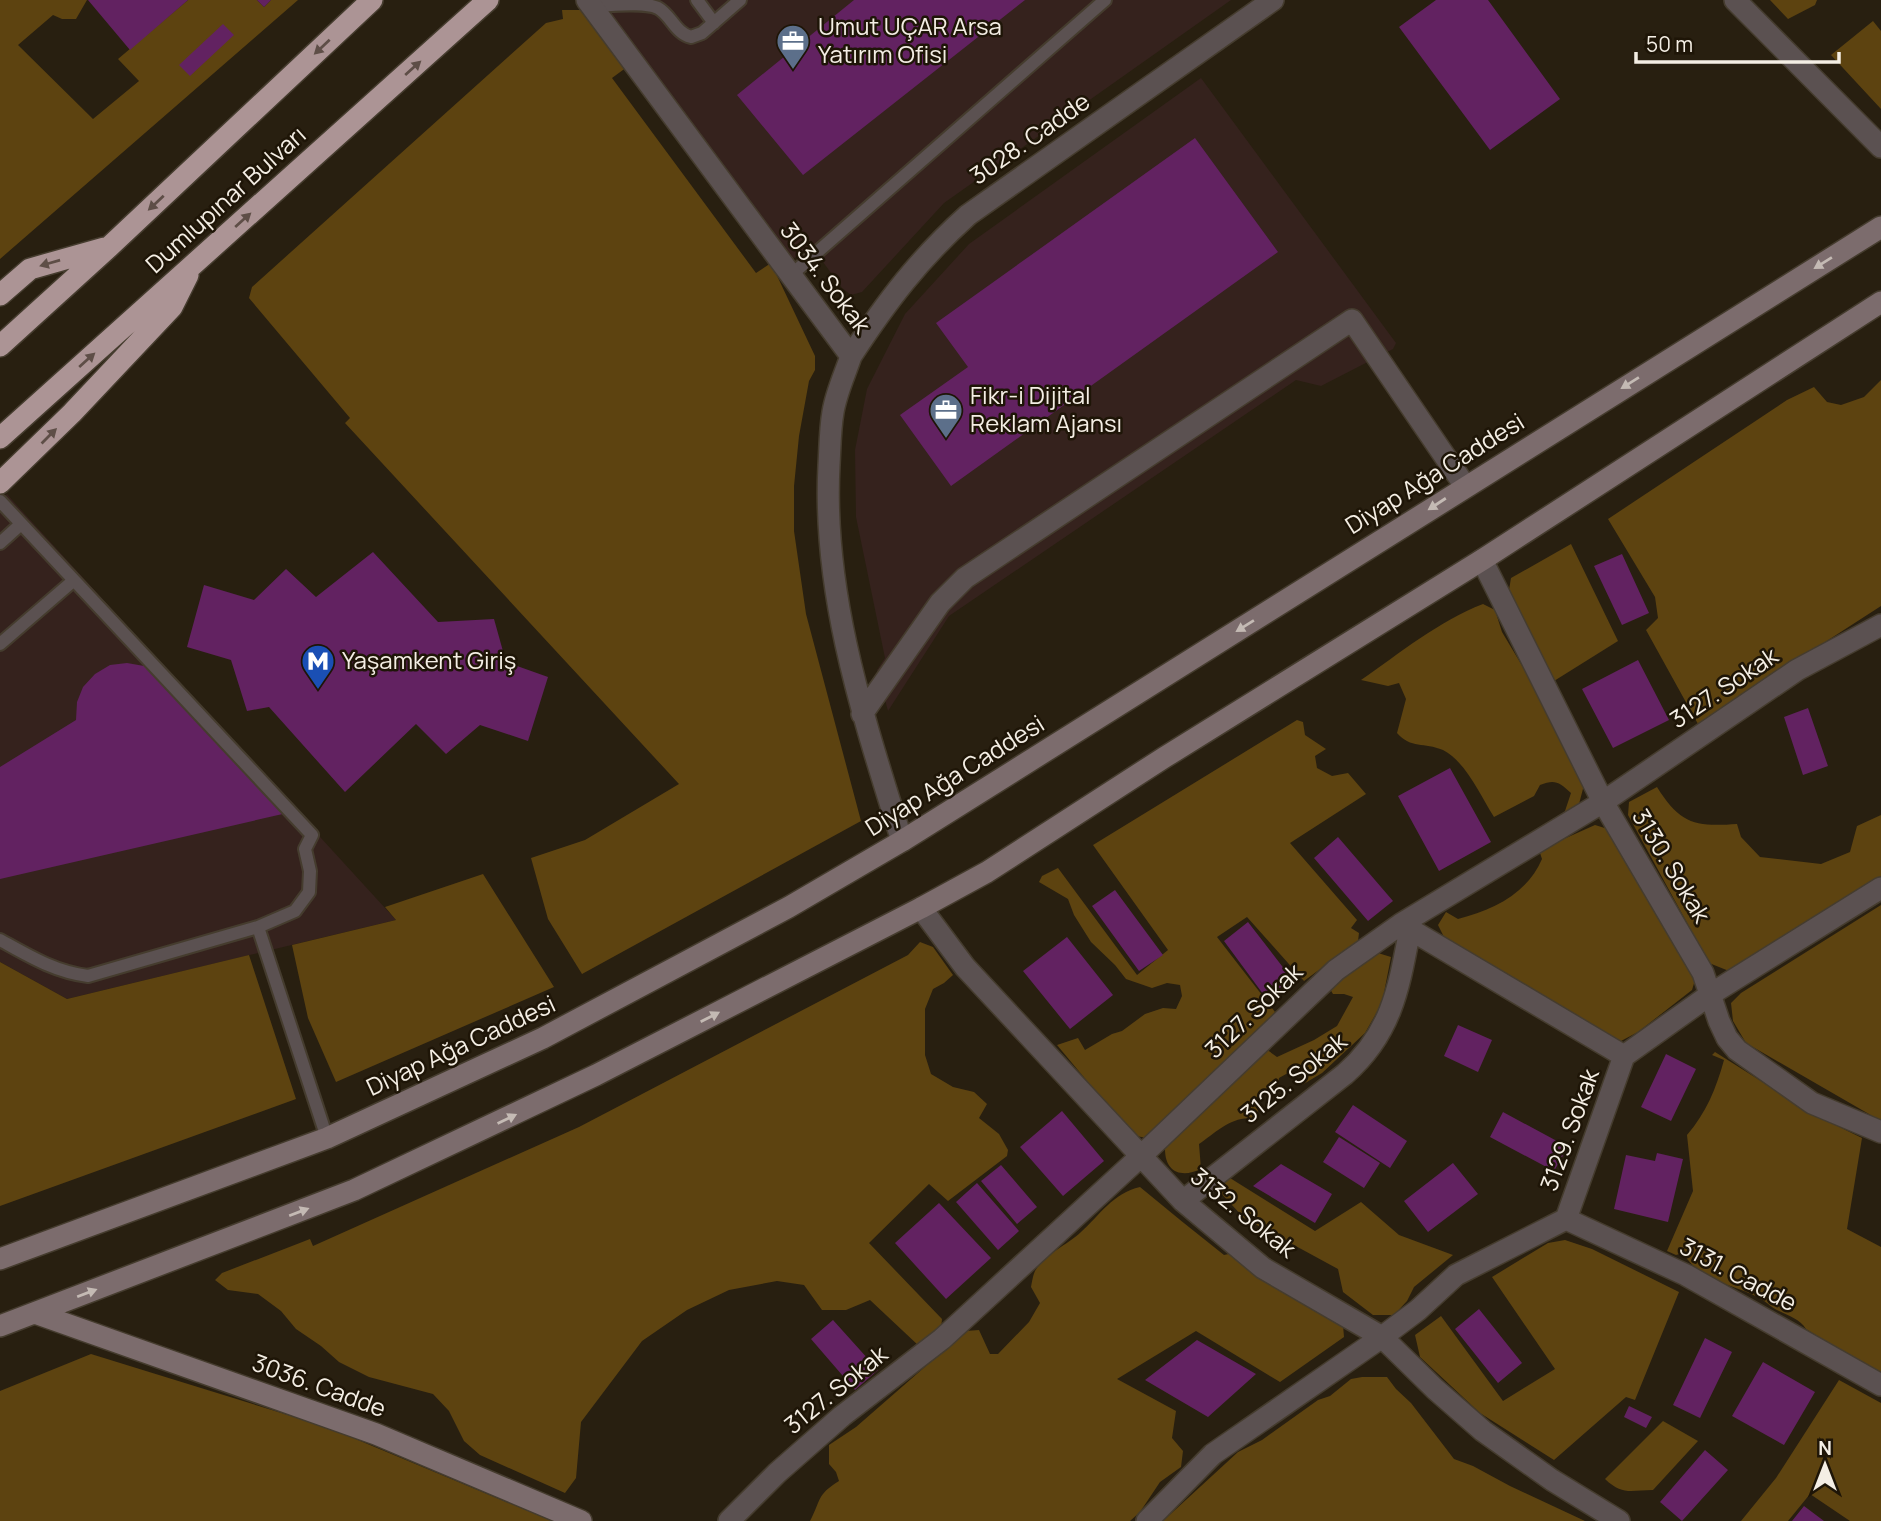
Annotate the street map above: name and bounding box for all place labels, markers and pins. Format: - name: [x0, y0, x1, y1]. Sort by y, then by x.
- place label: Umut UÇAR Arsa Yatırım Ofisi: [818, 9, 1002, 70]
- office icon: Umut UÇAR Arsa Yatırım Ofisi: [774, 22, 812, 71]
- place label: Fikr-i Dijital Reklam Ajansı: [970, 378, 1122, 439]
- office icon: Fikr-i Dijital Reklam Ajansı: [927, 391, 965, 440]
- metro station icon: Yaşamkent Giriş: [299, 642, 337, 691]
- place label: Yaşamkent Giriş: [342, 643, 516, 676]

